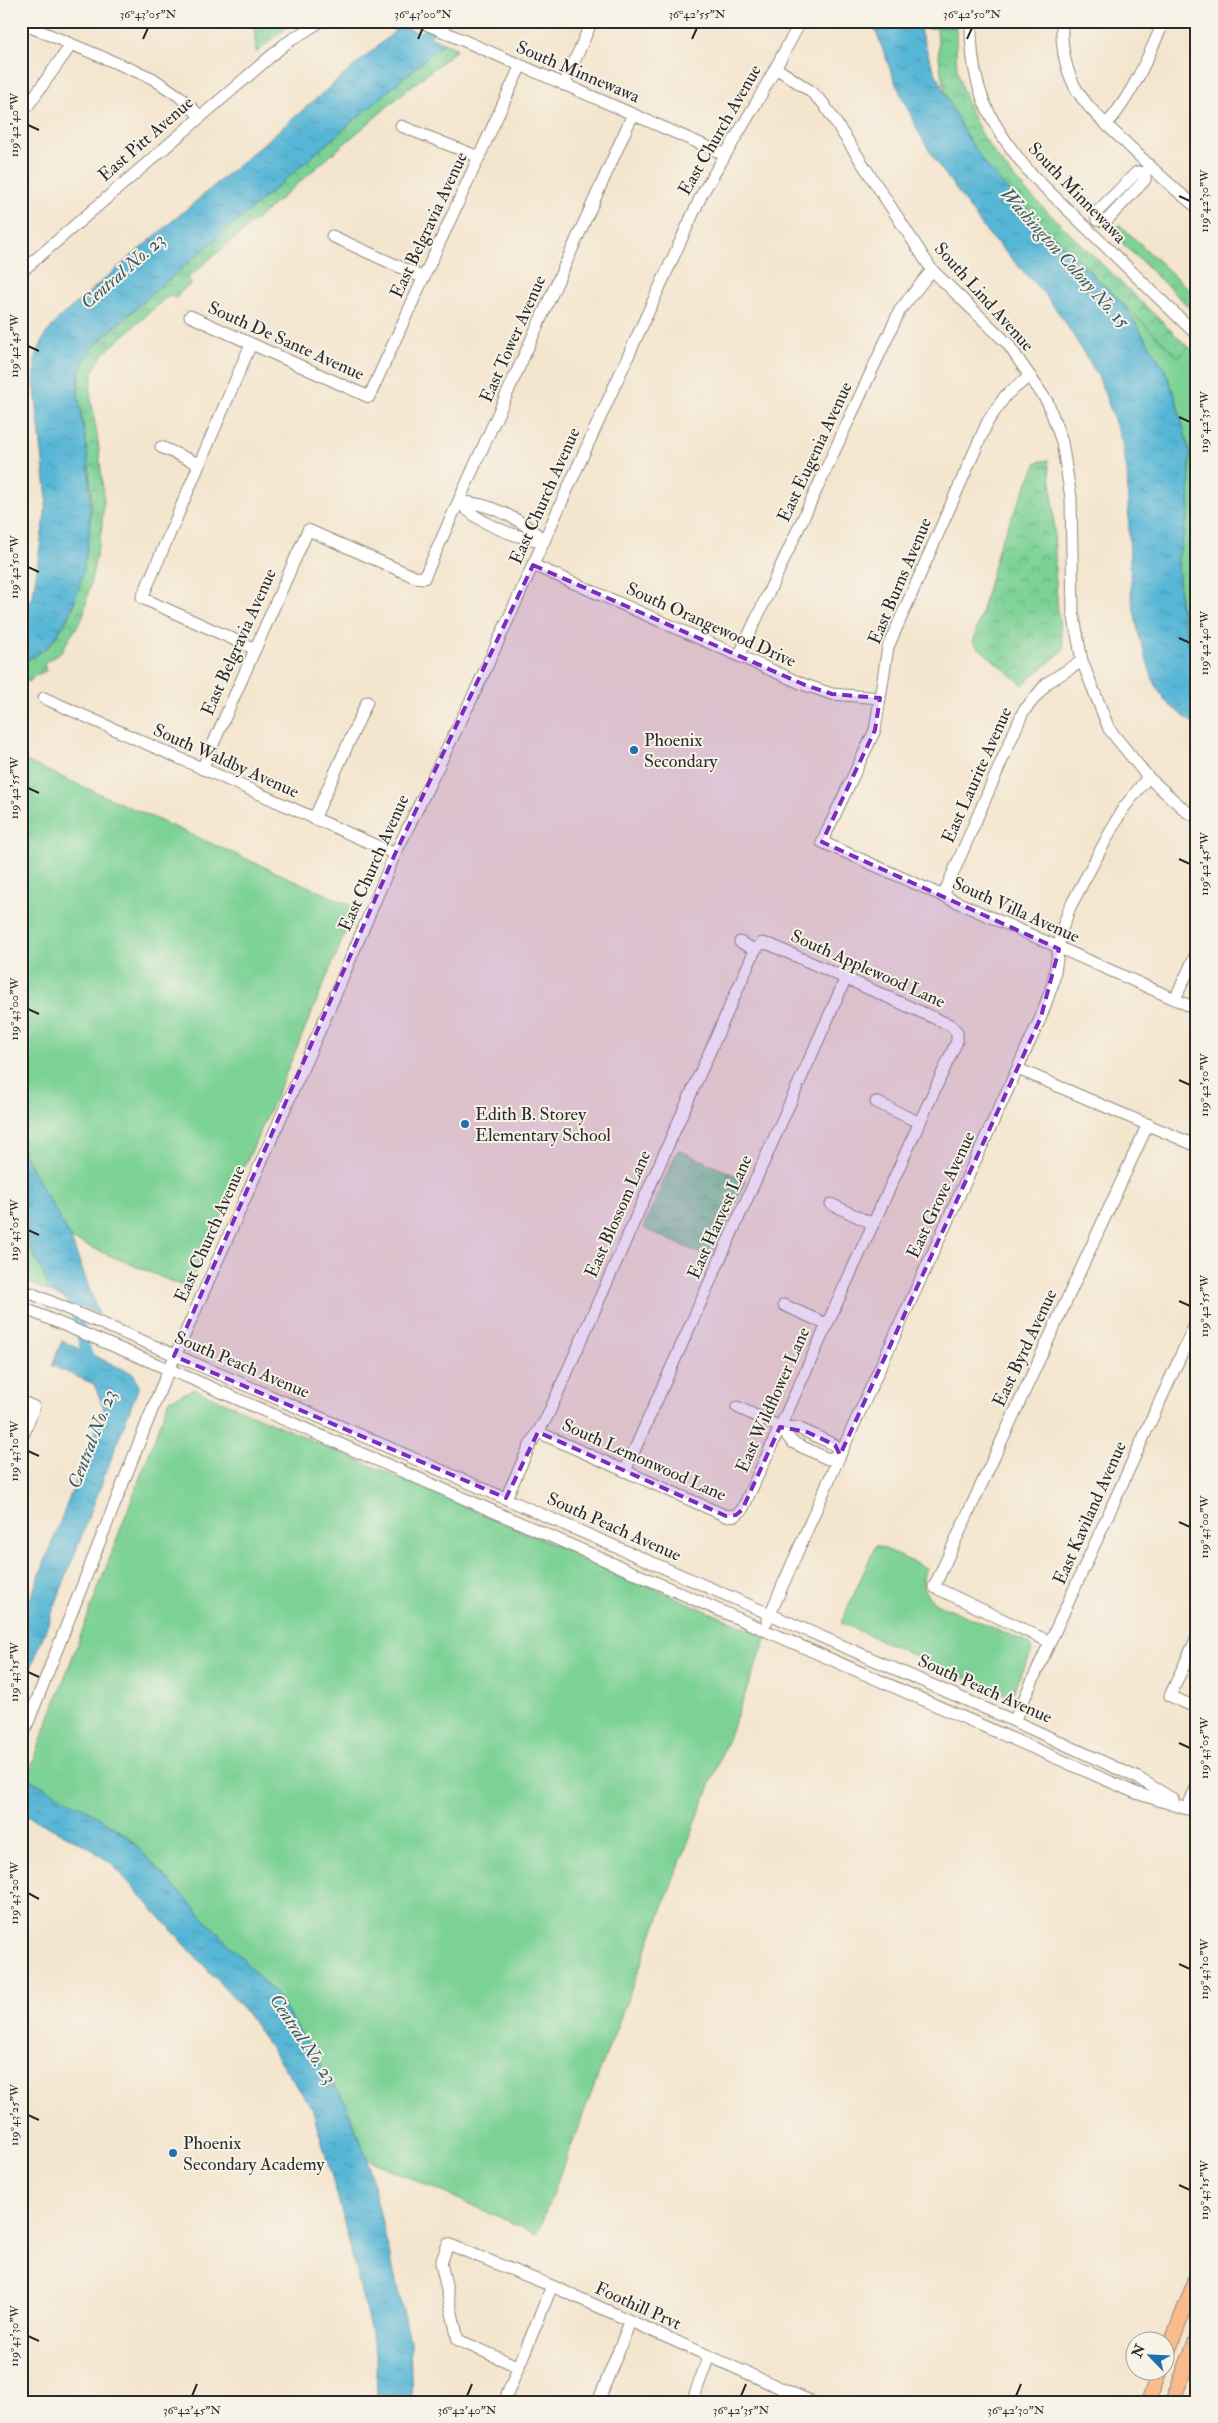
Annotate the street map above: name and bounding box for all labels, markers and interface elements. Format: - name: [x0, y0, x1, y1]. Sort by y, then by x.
- text: 36°43'05"N: [120, 7, 176, 22]
- text: 36°43'00"N: [394, 7, 452, 22]
- text: 36°42'55"N: [668, 7, 726, 22]
- text: 36°42'50"N: [943, 7, 1001, 22]
- street label: South Minnewawa: [513, 36, 644, 109]
- street label: East Church Avenue: [673, 60, 767, 199]
- street label: East Pitt Avenue: [94, 91, 199, 187]
- text: 119°42'40"W: [7, 92, 22, 157]
- street label: South Minnewawa: [1023, 138, 1132, 249]
- street label: East Belgravia Avenue: [385, 148, 473, 302]
- text: 119°42'30"W: [1197, 169, 1212, 232]
- water label: Washington Colony No. 15: [995, 182, 1135, 334]
- water label: Central No. 23: [76, 228, 170, 314]
- street label: South Lind Avenue: [929, 238, 1039, 357]
- street label: East Tower Avenue: [475, 271, 552, 406]
- street label: South De Sante Avenue: [204, 296, 368, 386]
- text: 119°42'45"W: [7, 313, 22, 378]
- street label: East Eugenia Avenue: [772, 378, 858, 526]
- text: 119°42'35"W: [1197, 390, 1212, 453]
- street label: East Church Avenue: [505, 424, 586, 568]
- street label: East Burns Avenue: [863, 514, 937, 648]
- text: 119°42'50"W: [7, 535, 22, 599]
- street label: East Belgravia Avenue: [196, 564, 282, 719]
- street label: South Orangewood Drive: [622, 577, 800, 673]
- text: 119°42'40"W: [1197, 610, 1212, 675]
- street label: East Laurite Avenue: [937, 703, 1018, 847]
- street label: South Waldby Avenue: [150, 719, 303, 804]
- place label: Phoenix Secondary: [644, 729, 719, 773]
- marker: Phoenix Secondary: [628, 744, 640, 756]
- text: 119°42'55"W: [7, 756, 22, 819]
- street label: East Church Avenue: [334, 791, 415, 935]
- text: 119°42'45"W: [1197, 831, 1212, 896]
- street label: South Villa Avenue: [949, 872, 1084, 949]
- street label: South Applewood Lane: [787, 925, 949, 1014]
- text: 119°43'00"W: [7, 977, 22, 1040]
- text: 119°42'50"W: [1197, 1053, 1212, 1117]
- place label: Edith B. Storey Elementary School: [475, 1103, 611, 1147]
- marker: Edith B. Storey Elementary School: [459, 1118, 471, 1130]
- street label: East Grove Avenue: [902, 1127, 981, 1262]
- street label: East Blossom Lane: [580, 1146, 657, 1281]
- street label: East Harvest Lane: [682, 1151, 758, 1283]
- street label: East Church Avenue: [170, 1162, 251, 1306]
- text: 119°43'05"W: [7, 1198, 22, 1261]
- text: 119°42'55"W: [1197, 1274, 1212, 1337]
- street label: East Byrd Avenue: [988, 1285, 1062, 1410]
- street label: East Wildflower Lane: [731, 1323, 816, 1476]
- street label: South Peach Avenue: [171, 1326, 313, 1404]
- water label: Central No. 23: [62, 1386, 122, 1492]
- street label: South Lemonwood Lane: [558, 1413, 730, 1507]
- text: 119°43'10"W: [7, 1420, 22, 1481]
- street label: East Kaviland Avenue: [1048, 1437, 1132, 1588]
- street label: South Peach Avenue: [543, 1487, 685, 1567]
- text: 119°43'00"W: [1197, 1495, 1212, 1558]
- text: 119°43'15"W: [7, 1641, 22, 1702]
- street label: South Peach Avenue: [914, 1649, 1056, 1729]
- text: 119°43'05"W: [1197, 1716, 1212, 1779]
- text: 119°43'20"W: [7, 1861, 22, 1924]
- text: 119°43'10"W: [1197, 1938, 1212, 1999]
- water label: Central No. 23: [264, 1989, 342, 2089]
- text: 119°43'25"W: [7, 2083, 22, 2146]
- place label: Phoenix Secondary Academy: [183, 2132, 325, 2176]
- marker: Phoenix Secondary Academy: [167, 2147, 179, 2159]
- text: 119°43'15"W: [1197, 2159, 1212, 2220]
- street label: Foothill Prvt: [591, 2277, 685, 2335]
- text: 119°43'30"W: [7, 2305, 22, 2367]
- north arrow: [1126, 2330, 1176, 2380]
- text: N: [1128, 2341, 1149, 2361]
- text: 36°42'45"N: [163, 2403, 221, 2418]
- text: 36°42'40"N: [437, 2403, 497, 2418]
- text: 36°42'35"N: [713, 2403, 769, 2418]
- text: 36°42'30"N: [987, 2403, 1045, 2418]

